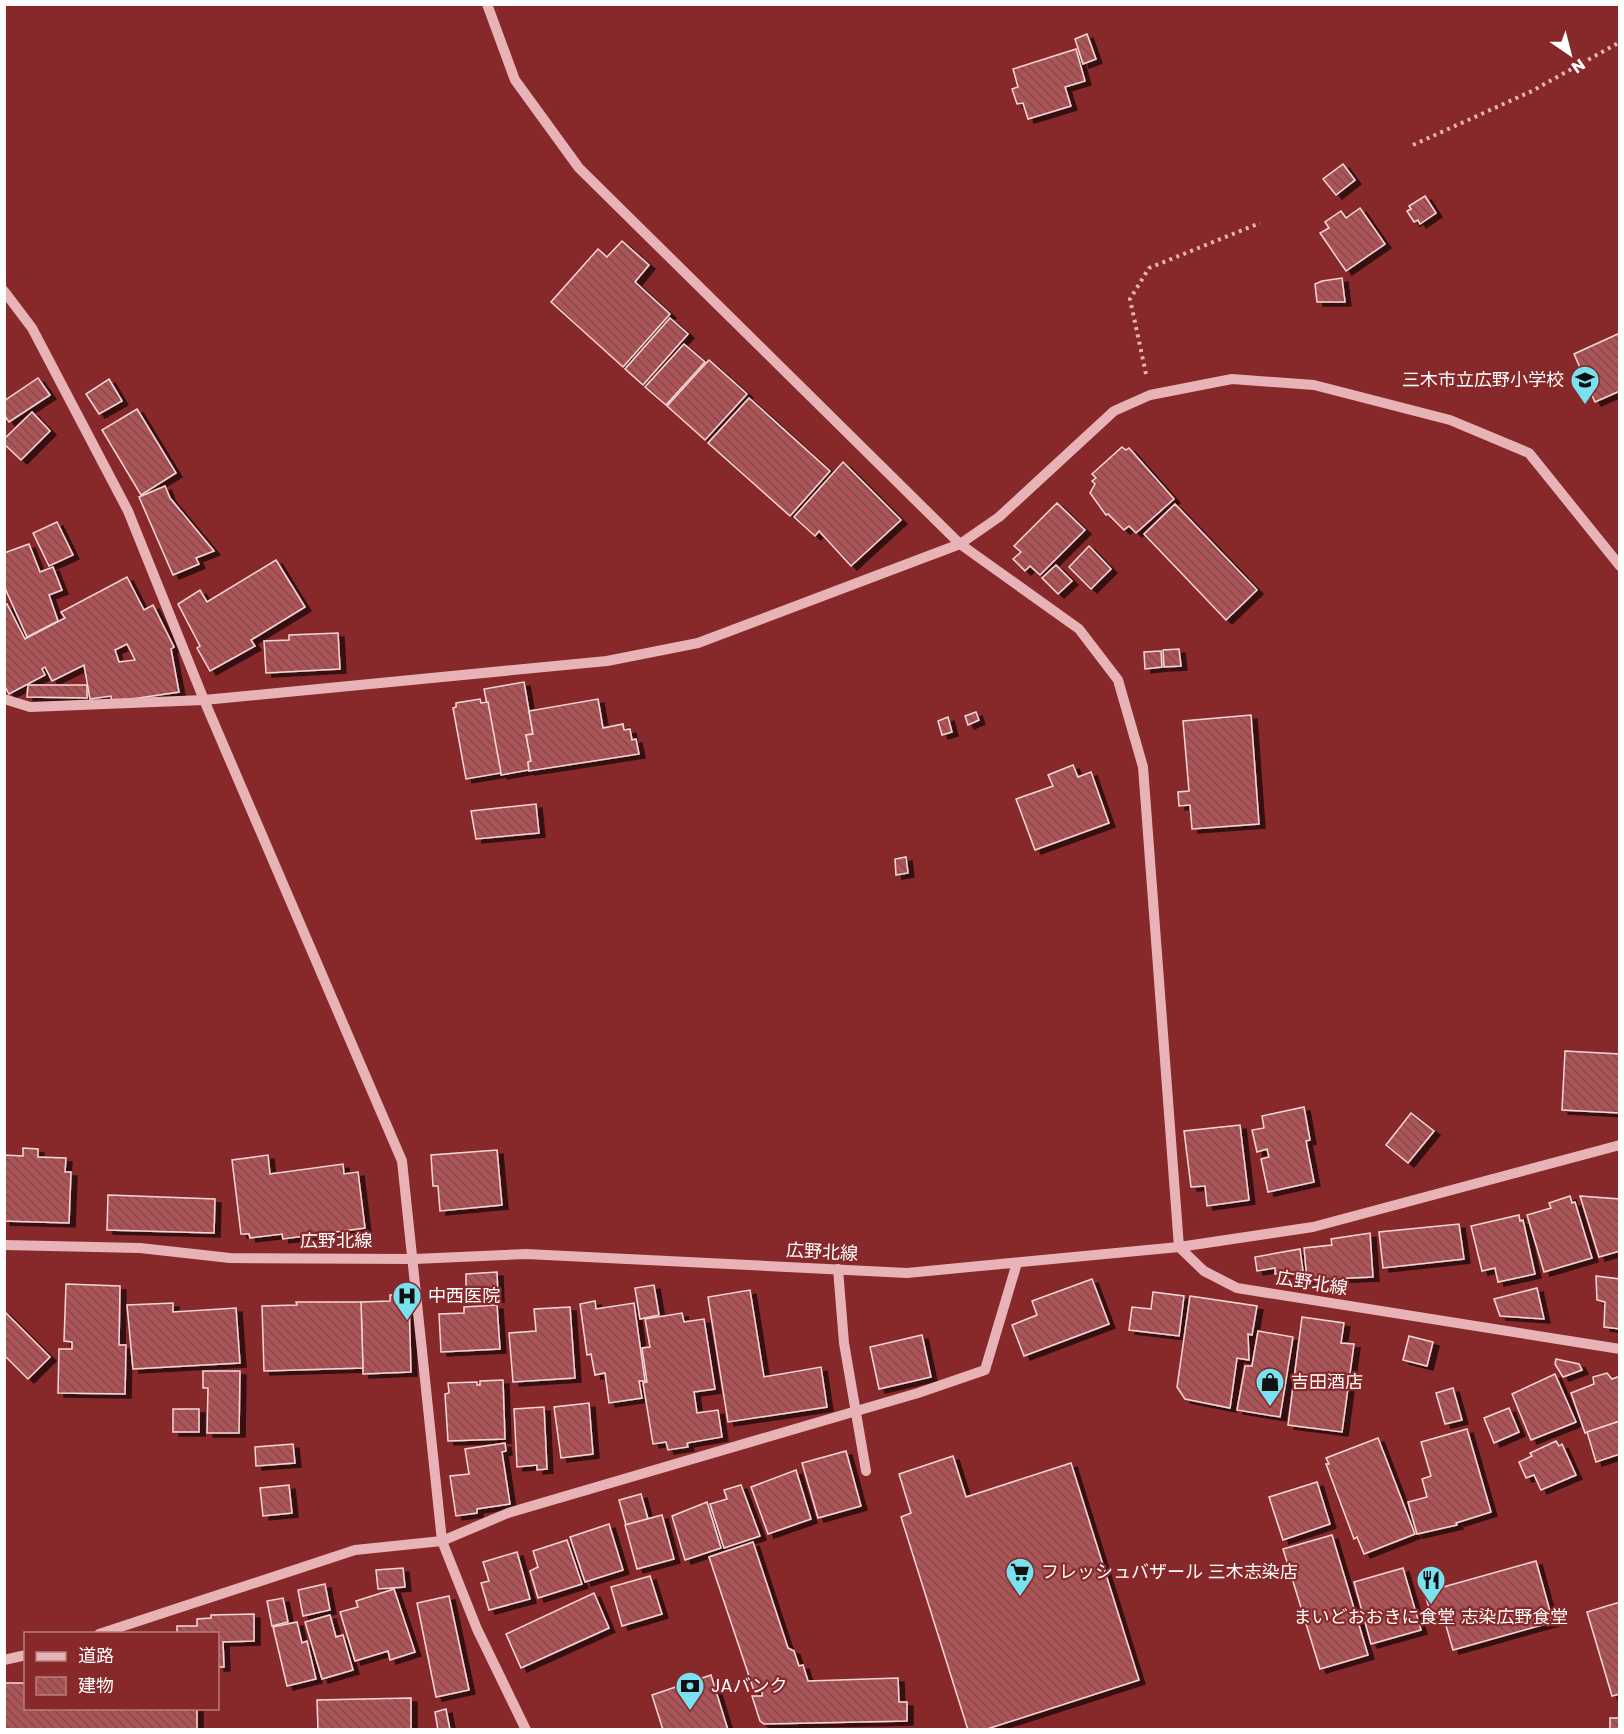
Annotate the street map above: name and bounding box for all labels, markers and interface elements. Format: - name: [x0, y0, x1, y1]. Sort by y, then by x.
- north arrow: [1540, 24, 1600, 84]
- text: N: [1567, 53, 1590, 79]
- school or university icon: 三木市立広野小学校: [1569, 364, 1601, 406]
- place label: 三木市立広野小学校: [1402, 367, 1564, 392]
- street label: 広野北線: [300, 1228, 372, 1253]
- street label: 広野北線: [785, 1237, 859, 1266]
- street label: 広野北線: [1275, 1265, 1350, 1300]
- hospital icon: 中西医院: [391, 1280, 423, 1322]
- place label: 中西医院: [428, 1283, 500, 1308]
- shop icon: 吉田酒店: [1254, 1366, 1286, 1408]
- place label: 吉田酒店: [1291, 1369, 1363, 1394]
- supermarket icon: フレッシュバザール 三木志染店: [1004, 1556, 1036, 1598]
- place label: フレッシュバザール 三木志染店: [1041, 1559, 1298, 1584]
- restaurant icon: まいどおおきに食堂 志染広野食堂: [1415, 1564, 1447, 1606]
- place label: まいどおおきに食堂 志染広野食堂: [1294, 1604, 1568, 1629]
- legend: [24, 1632, 219, 1710]
- text: 道路: [78, 1643, 114, 1668]
- bank icon: JAバンク: [674, 1670, 706, 1712]
- text: 建物: [78, 1673, 114, 1698]
- place label: JAバンク: [711, 1673, 788, 1698]

